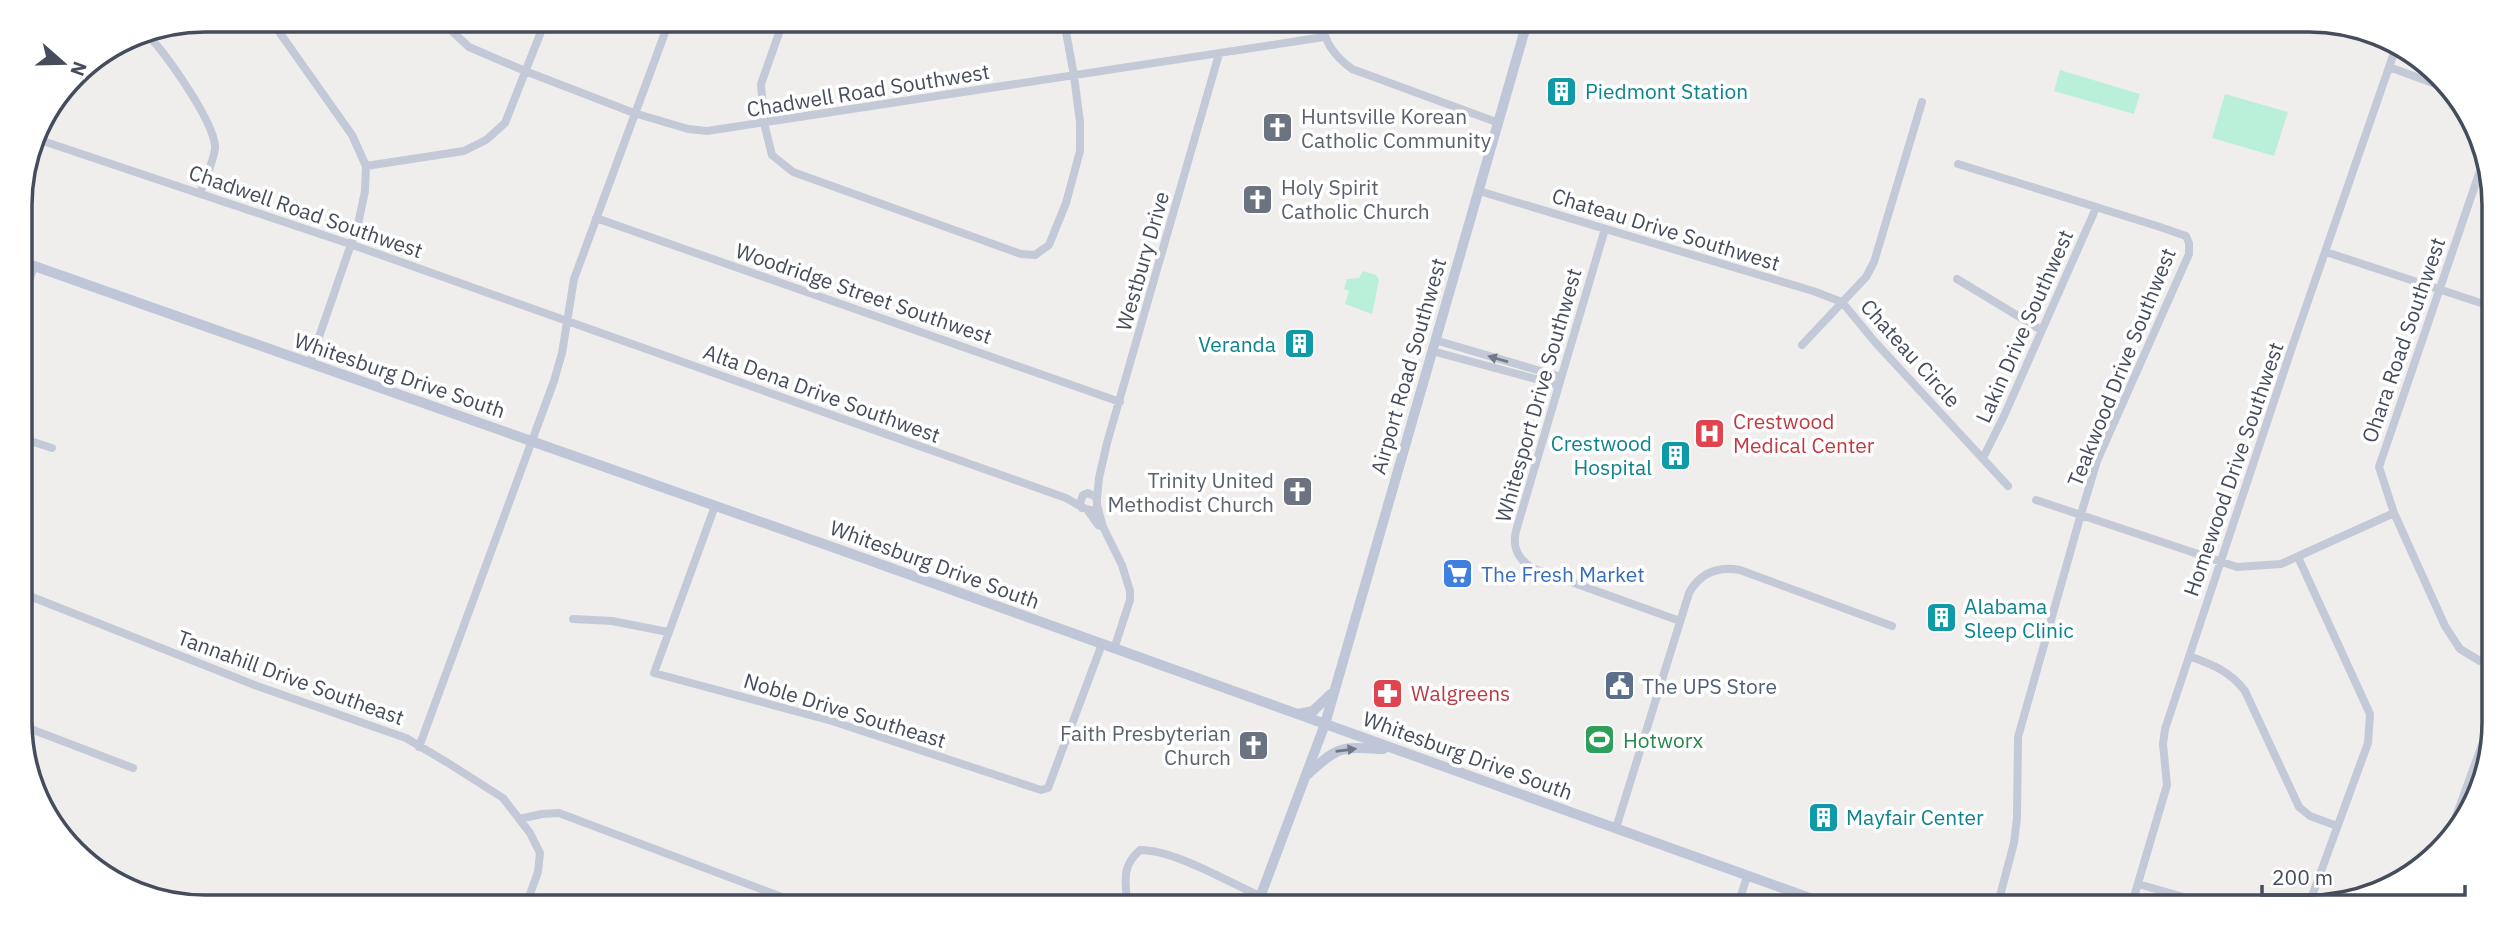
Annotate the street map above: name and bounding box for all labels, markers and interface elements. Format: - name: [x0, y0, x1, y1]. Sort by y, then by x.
- north arrow: [28, 28, 98, 98]
- street label: Chadwell Road Southwest: [745, 57, 991, 123]
- text: N: [65, 58, 93, 79]
- building icon: Piedmont Station: [1545, 74, 1579, 108]
- place label: Piedmont Station: [1585, 77, 1748, 105]
- place label: Huntsville Korean Catholic Community: [1301, 102, 1492, 154]
- church icon: Huntsville Korean Catholic Community: [1261, 111, 1295, 145]
- street label: Chadwell Road Southwest: [185, 158, 427, 264]
- place label: Holy Spirit Catholic Church: [1281, 173, 1430, 225]
- street label: Chateau Drive Southwest: [1549, 181, 1783, 277]
- church icon: Holy Spirit Catholic Church: [1241, 182, 1275, 216]
- street label: Westbury Drive: [1109, 188, 1175, 334]
- street label: Lakin Drive Southwest: [1969, 225, 2079, 427]
- street label: Ohara Road Southwest: [2355, 234, 2451, 446]
- street label: Woodridge Street Southwest: [732, 236, 996, 350]
- street label: Teakwood Drive Southwest: [2060, 244, 2182, 490]
- street label: Airport Road Southwest: [1364, 255, 1452, 477]
- street label: Whitesport Drive Southwest: [1488, 265, 1588, 525]
- street label: Chateau Circle: [1855, 293, 1967, 413]
- street label: Whitesburg Drive South: [291, 326, 509, 424]
- building icon: Veranda: [1282, 327, 1316, 361]
- place label: Veranda: [1198, 330, 1276, 358]
- street label: Alta Dena Drive Southwest: [700, 337, 944, 449]
- street label: Homewood Drive Southwest: [2176, 338, 2290, 600]
- one-way arrow: [1487, 353, 1508, 363]
- place label: Crestwood Medical Center: [1733, 407, 1875, 459]
- hospital icon: Crestwood Medical Center: [1693, 416, 1727, 450]
- place label: Crestwood Hospital: [1551, 429, 1652, 481]
- building icon: Crestwood Hospital: [1658, 438, 1692, 472]
- place label: Trinity United Methodist Church: [1108, 466, 1274, 518]
- church icon: Trinity United Methodist Church: [1280, 475, 1314, 509]
- street label: Whitesburg Drive South: [826, 513, 1044, 615]
- supermarket icon: The Fresh Market: [1441, 557, 1475, 591]
- place label: The Fresh Market: [1481, 560, 1645, 588]
- place label: Alabama Sleep Clinic: [1964, 592, 2074, 644]
- building icon: Alabama Sleep Clinic: [1924, 601, 1958, 635]
- street label: Tannahill Drive Southeast: [174, 623, 408, 731]
- street label: Noble Drive Southeast: [740, 666, 950, 754]
- public building icon: The UPS Store: [1602, 669, 1636, 703]
- place label: The UPS Store: [1642, 672, 1777, 700]
- pharmacy icon: Walgreens: [1371, 676, 1405, 710]
- place label: Walgreens: [1411, 679, 1510, 707]
- street label: Whitesburg Drive South: [1359, 704, 1577, 806]
- place label: Faith Presbyterian Church: [1060, 719, 1231, 771]
- sports icon: Hotworx: [1583, 723, 1617, 757]
- place label: Hotworx: [1623, 726, 1703, 754]
- church icon: Faith Presbyterian Church: [1237, 728, 1271, 762]
- one-way arrow: [1335, 744, 1357, 755]
- building icon: Mayfair Center: [1806, 800, 1840, 834]
- place label: Mayfair Center: [1846, 803, 1984, 831]
- scale bar: [2262, 853, 2465, 897]
- text: 200 m: [2272, 863, 2333, 891]

